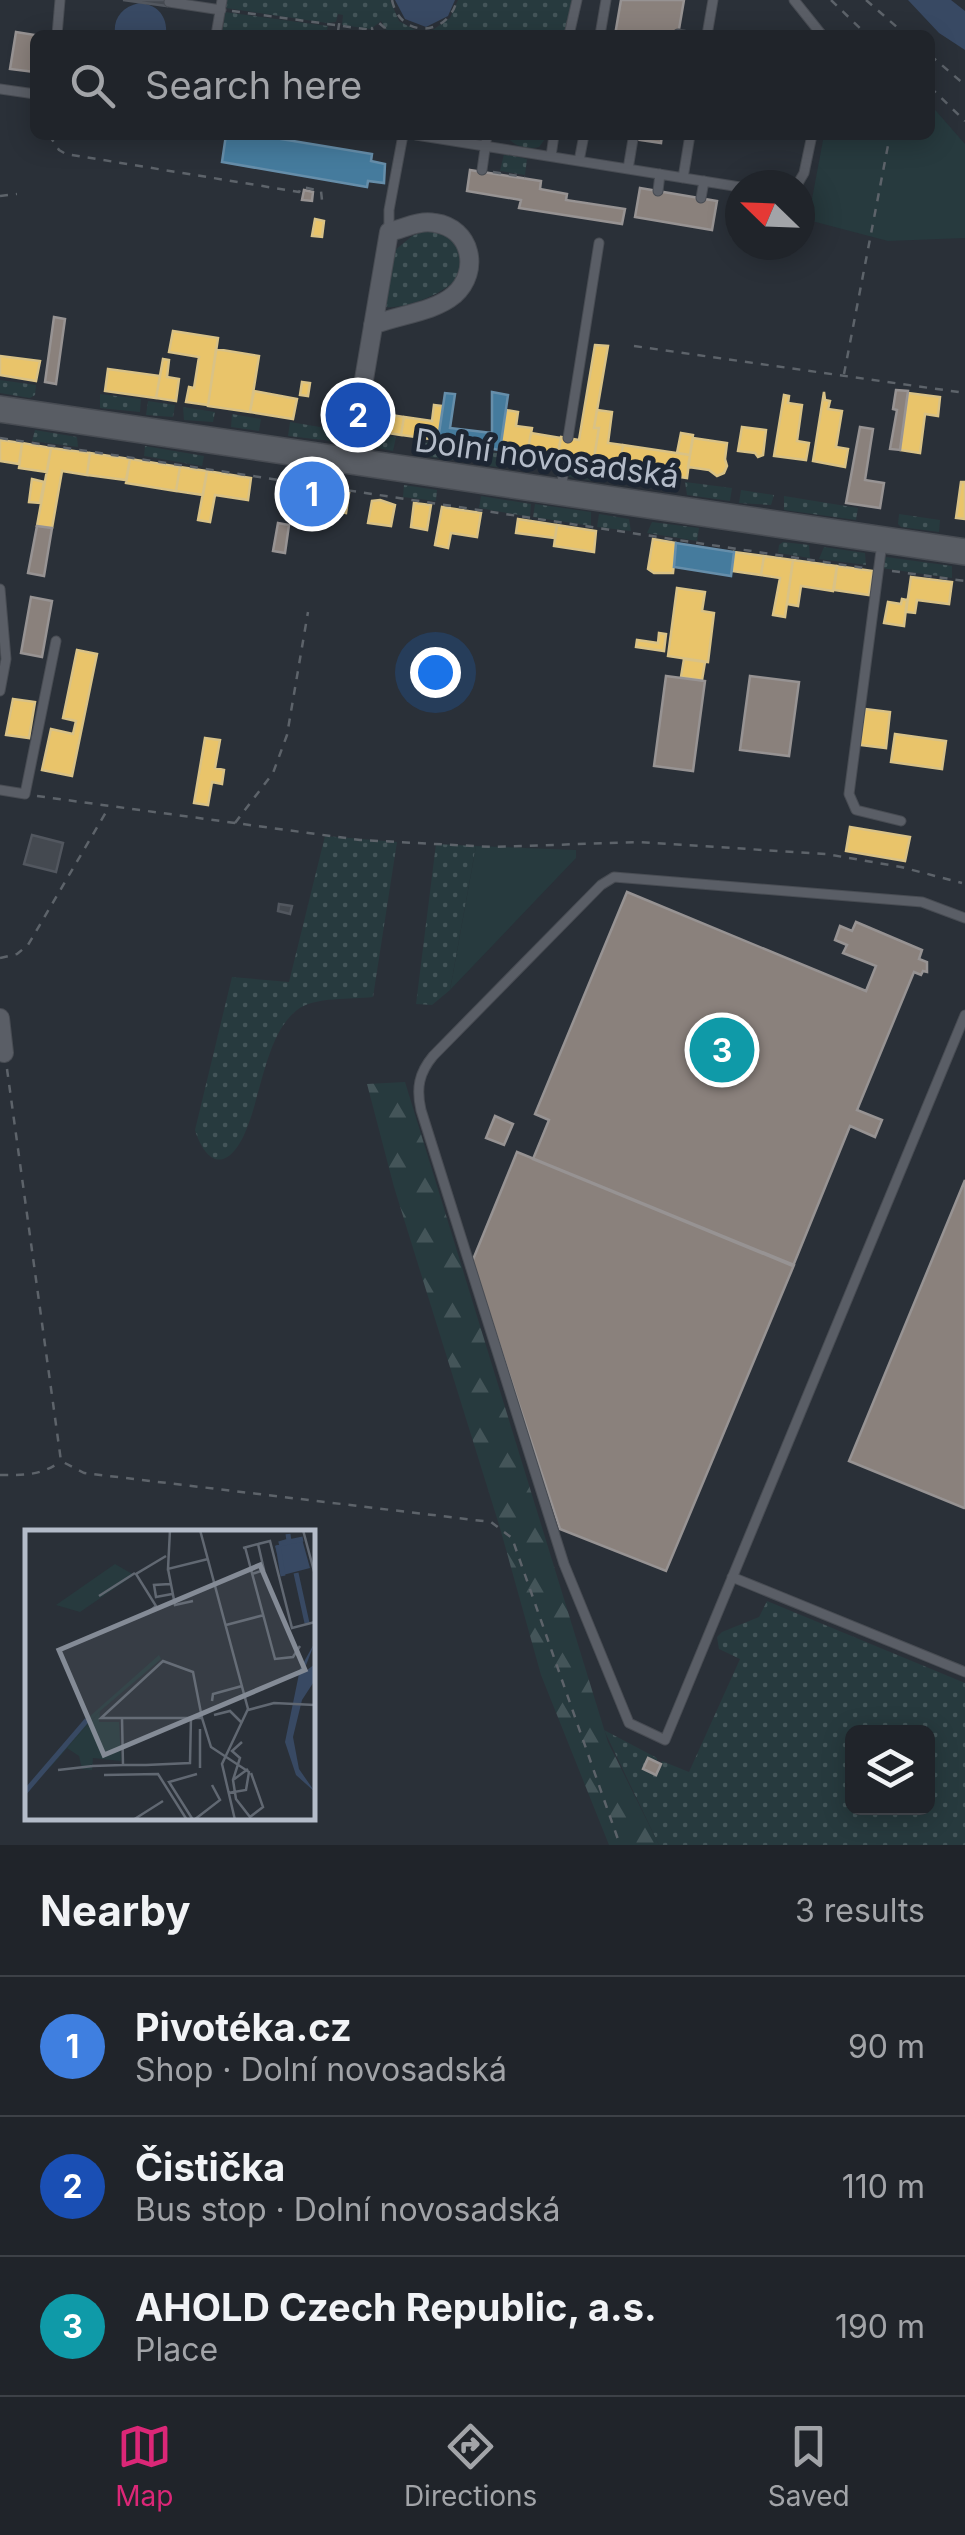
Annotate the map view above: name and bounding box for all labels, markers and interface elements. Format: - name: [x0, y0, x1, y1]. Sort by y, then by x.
- search box: [30, 30, 935, 140]
- icon: search: [65, 58, 120, 113]
- text: Search here: [145, 62, 362, 108]
- north arrow: [725, 170, 815, 260]
- pin: 2: [326, 378, 390, 452]
- street label: Dolní novosadská: [412, 420, 682, 496]
- pin: 1: [280, 456, 344, 532]
- your location: [410, 647, 461, 698]
- pin: 3: [690, 1012, 754, 1088]
- inset map: [25, 1530, 315, 1820]
- map controls: [845, 1725, 935, 1815]
- button: layers: [845, 1725, 935, 1815]
- text: Nearby: [40, 1885, 191, 1936]
- text: 3 results: [795, 1891, 925, 1930]
- text: Pivotéka.cz: [135, 2004, 352, 2050]
- text: 1: [66, 2027, 79, 2066]
- text: 90 m: [848, 2027, 925, 2066]
- text: Shop · Dolní novosadská: [135, 2050, 507, 2089]
- text: Čistička: [135, 2144, 285, 2190]
- text: 2: [62, 2167, 83, 2206]
- text: 110 m: [842, 2167, 925, 2206]
- text: Bus stop · Dolní novosadská: [135, 2190, 560, 2229]
- text: AHOLD Czech Republic, a.s.: [135, 2284, 657, 2330]
- text: 3: [62, 2307, 83, 2346]
- text: 190 m: [835, 2307, 925, 2346]
- text: Place: [135, 2330, 218, 2369]
- tab: Map: [115, 2419, 173, 2513]
- tab: Directions: [404, 2419, 537, 2513]
- tab: Saved: [768, 2419, 850, 2513]

